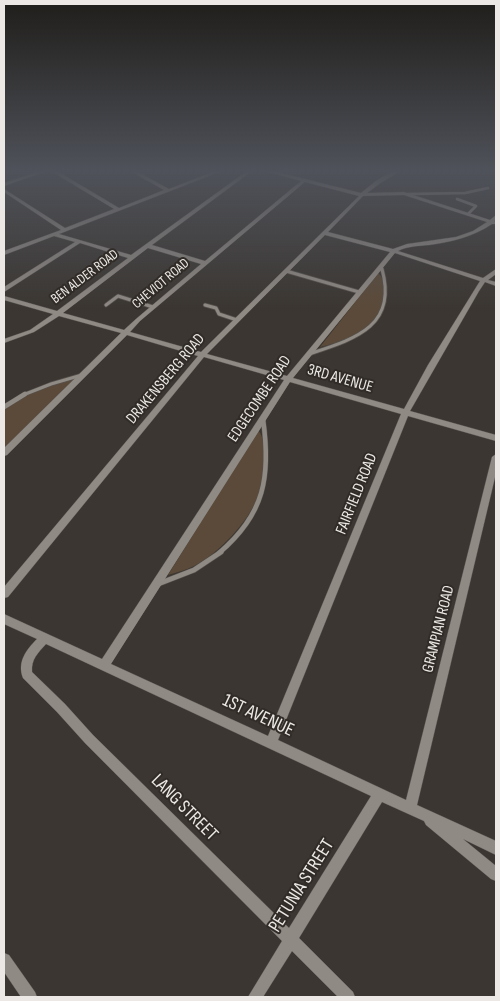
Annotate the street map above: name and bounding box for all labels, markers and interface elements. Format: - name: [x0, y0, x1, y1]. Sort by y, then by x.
- street label: BEN ALDER ROAD: [48, 246, 122, 308]
- street label: CHEVIOT ROAD: [129, 255, 193, 313]
- street label: DRAKENSBERG ROAD: [123, 330, 209, 428]
- street label: EDGECOMBE ROAD: [224, 352, 296, 446]
- street label: 3RD AVENUE: [305, 360, 375, 398]
- street label: FAIRFIELD ROAD: [332, 451, 382, 537]
- street label: GRAMPIAN ROAD: [419, 584, 459, 674]
- street label: 1ST AVENUE: [219, 690, 297, 742]
- street label: LANG STREET: [146, 770, 222, 846]
- street label: PETUNIA STREET: [264, 835, 340, 937]

